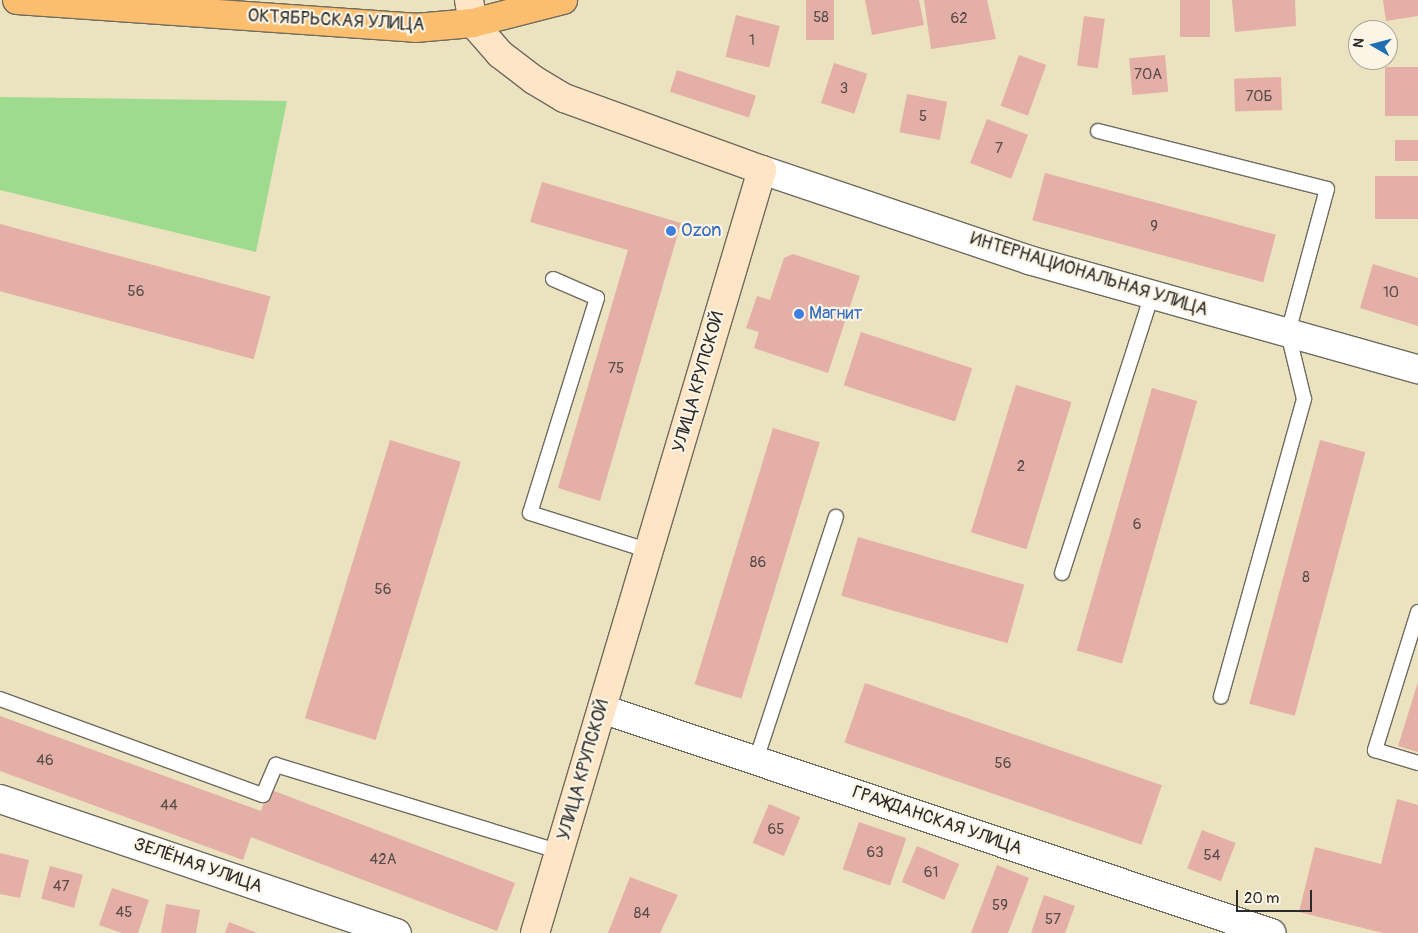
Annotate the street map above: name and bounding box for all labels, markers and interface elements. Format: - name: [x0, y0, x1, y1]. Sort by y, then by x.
- street label: ОКТЯБРЬСКАЯ УЛИЦА: [247, 6, 425, 36]
- house number: 58: [813, 9, 829, 27]
- house number: 62: [950, 10, 968, 28]
- north arrow: [1348, 20, 1398, 70]
- house number: 1: [749, 32, 755, 50]
- text: N: [1350, 37, 1368, 49]
- house number: 70А: [1134, 66, 1162, 84]
- house number: 3: [840, 80, 848, 98]
- house number: 70Б: [1245, 88, 1273, 106]
- house number: 5: [919, 108, 927, 126]
- house number: 7: [995, 140, 1003, 158]
- house number: 9: [1150, 218, 1158, 236]
- place label: Ozon: [681, 220, 721, 242]
- marker: Ozon: [665, 225, 677, 237]
- street label: ИНТЕРНАЦИОНАЛЬНАЯ УЛИЦА: [967, 228, 1211, 322]
- house number: 56: [128, 283, 144, 301]
- house number: 10: [1383, 284, 1399, 302]
- place label: Магнит: [809, 303, 862, 325]
- marker: Магнит: [793, 308, 805, 320]
- street label: УЛИЦА КРУПСКОЙ: [669, 309, 729, 455]
- house number: 75: [608, 360, 624, 378]
- house number: 2: [1017, 458, 1025, 476]
- house number: 6: [1133, 516, 1141, 534]
- house number: 86: [750, 554, 766, 572]
- house number: 8: [1302, 569, 1310, 587]
- house number: 56: [375, 581, 391, 599]
- street label: УЛИЦА КРУПСКОЙ: [554, 697, 614, 843]
- house number: 46: [36, 752, 54, 770]
- house number: 56: [995, 755, 1011, 773]
- street label: ГРАЖДАНСКАЯ УЛИЦА: [849, 782, 1025, 860]
- house number: 44: [160, 797, 178, 815]
- house number: 65: [768, 821, 784, 839]
- street label: ЗЕЛЁНАЯ УЛИЦА: [131, 834, 265, 898]
- house number: 63: [866, 844, 884, 862]
- house number: 54: [1204, 847, 1220, 865]
- house number: 42А: [370, 851, 396, 869]
- house number: 61: [924, 864, 938, 882]
- house number: 47: [53, 878, 69, 896]
- scale bar: [1238, 880, 1314, 912]
- text: 20 m: [1244, 889, 1279, 908]
- house number: 59: [992, 897, 1008, 915]
- house number: 45: [116, 904, 132, 922]
- house number: 84: [634, 905, 650, 923]
- house number: 57: [1045, 911, 1061, 929]

